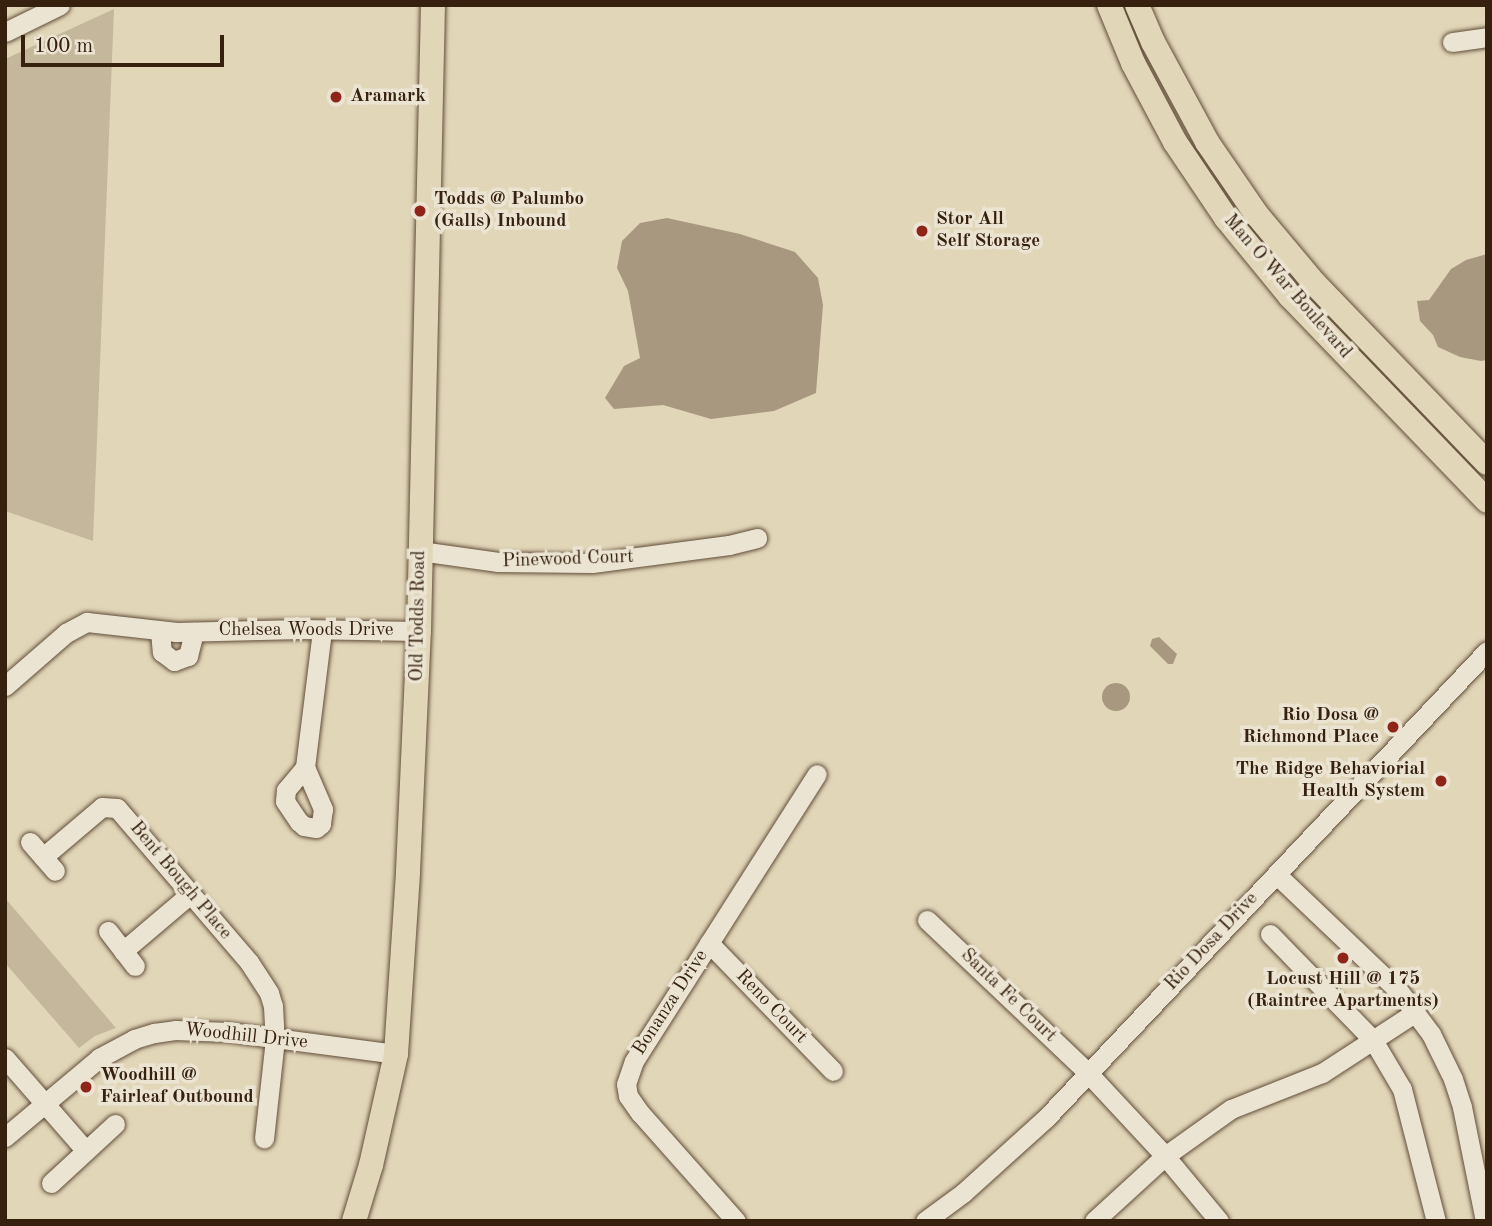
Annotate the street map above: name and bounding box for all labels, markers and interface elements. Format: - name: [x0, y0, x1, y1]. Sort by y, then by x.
- scale bar: [24, 21, 228, 65]
- text: 100 m: [34, 36, 93, 57]
- place label: Aramark: [350, 86, 426, 108]
- marker: Aramark: [328, 89, 344, 105]
- place label: Todds @ Palumbo (Galls) Inbound: [434, 189, 584, 233]
- marker: Todds @ Palumbo (Galls) Inbound: [412, 203, 428, 219]
- place label: Stor All Self Storage: [936, 209, 1040, 253]
- street label: Man O War Boulevard: [1218, 210, 1356, 364]
- marker: Stor All Self Storage: [914, 223, 930, 239]
- street label: Pinewood Court: [502, 546, 634, 574]
- street label: Old Todds Road: [406, 550, 432, 682]
- street label: Chelsea Woods Drive: [218, 620, 394, 642]
- place label: Rio Dosa @ Richmond Place: [1242, 705, 1379, 749]
- marker: Rio Dosa @ Richmond Place: [1385, 719, 1401, 735]
- place label: The Ridge Behaviorial Health System: [1235, 759, 1425, 803]
- marker: The Ridge Behaviorial Health System: [1431, 771, 1451, 791]
- street label: Bent Bough Place: [124, 817, 236, 945]
- street label: Rio Dosa Drive: [1161, 888, 1263, 996]
- street label: Santa Fe Court: [955, 944, 1061, 1048]
- street label: Bonanza Drive: [628, 946, 714, 1060]
- marker: Locust Hill @ 175 (Raintree Apartments): [1335, 950, 1351, 966]
- street label: Reno Court: [730, 965, 812, 1049]
- place label: Locust Hill @ 175 (Raintree Apartments): [1247, 969, 1439, 1013]
- street label: Woodhill Drive: [183, 1019, 309, 1055]
- place label: Woodhill @ Fairleaf Outbound: [100, 1065, 254, 1109]
- marker: Woodhill @ Fairleaf Outbound: [78, 1079, 94, 1095]

